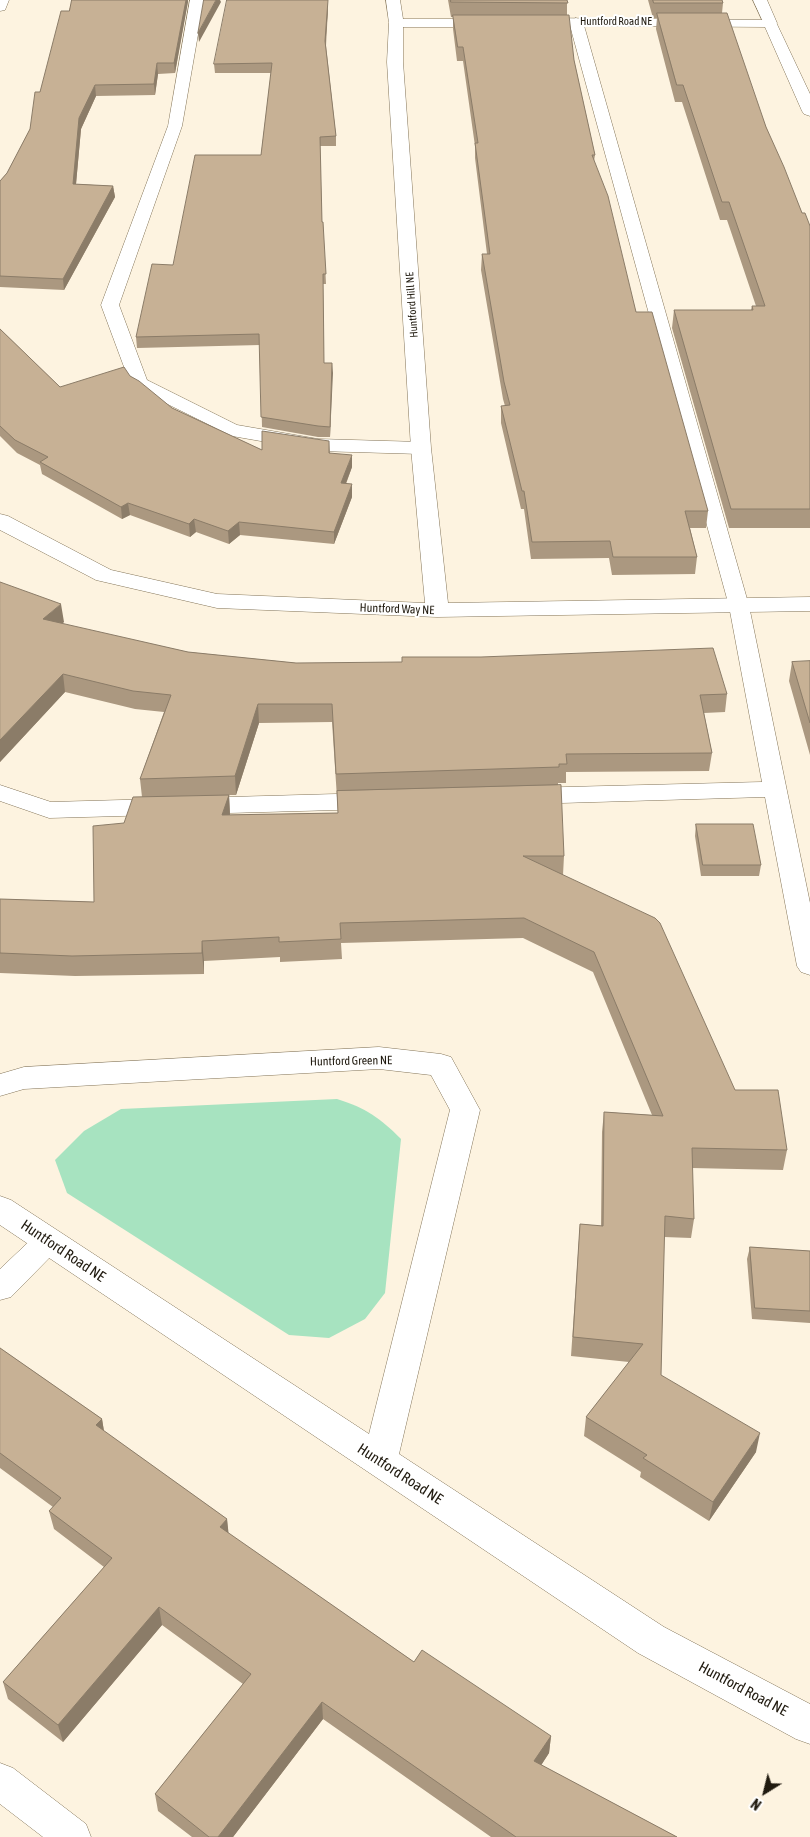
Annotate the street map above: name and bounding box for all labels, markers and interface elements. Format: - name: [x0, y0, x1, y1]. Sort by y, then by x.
- street label: Huntford Road NE: [580, 15, 652, 29]
- street label: Huntford Hill NE: [403, 272, 421, 338]
- street label: Huntford Way NE: [359, 601, 435, 617]
- street label: Huntford Green NE: [310, 1053, 392, 1069]
- street label: Huntford Road NE: [17, 1216, 109, 1286]
- street label: Huntford Road NE: [354, 1440, 446, 1508]
- street label: Huntford Road NE: [695, 1658, 791, 1720]
- north arrow: [740, 1767, 790, 1817]
- text: N: [748, 1795, 764, 1813]

